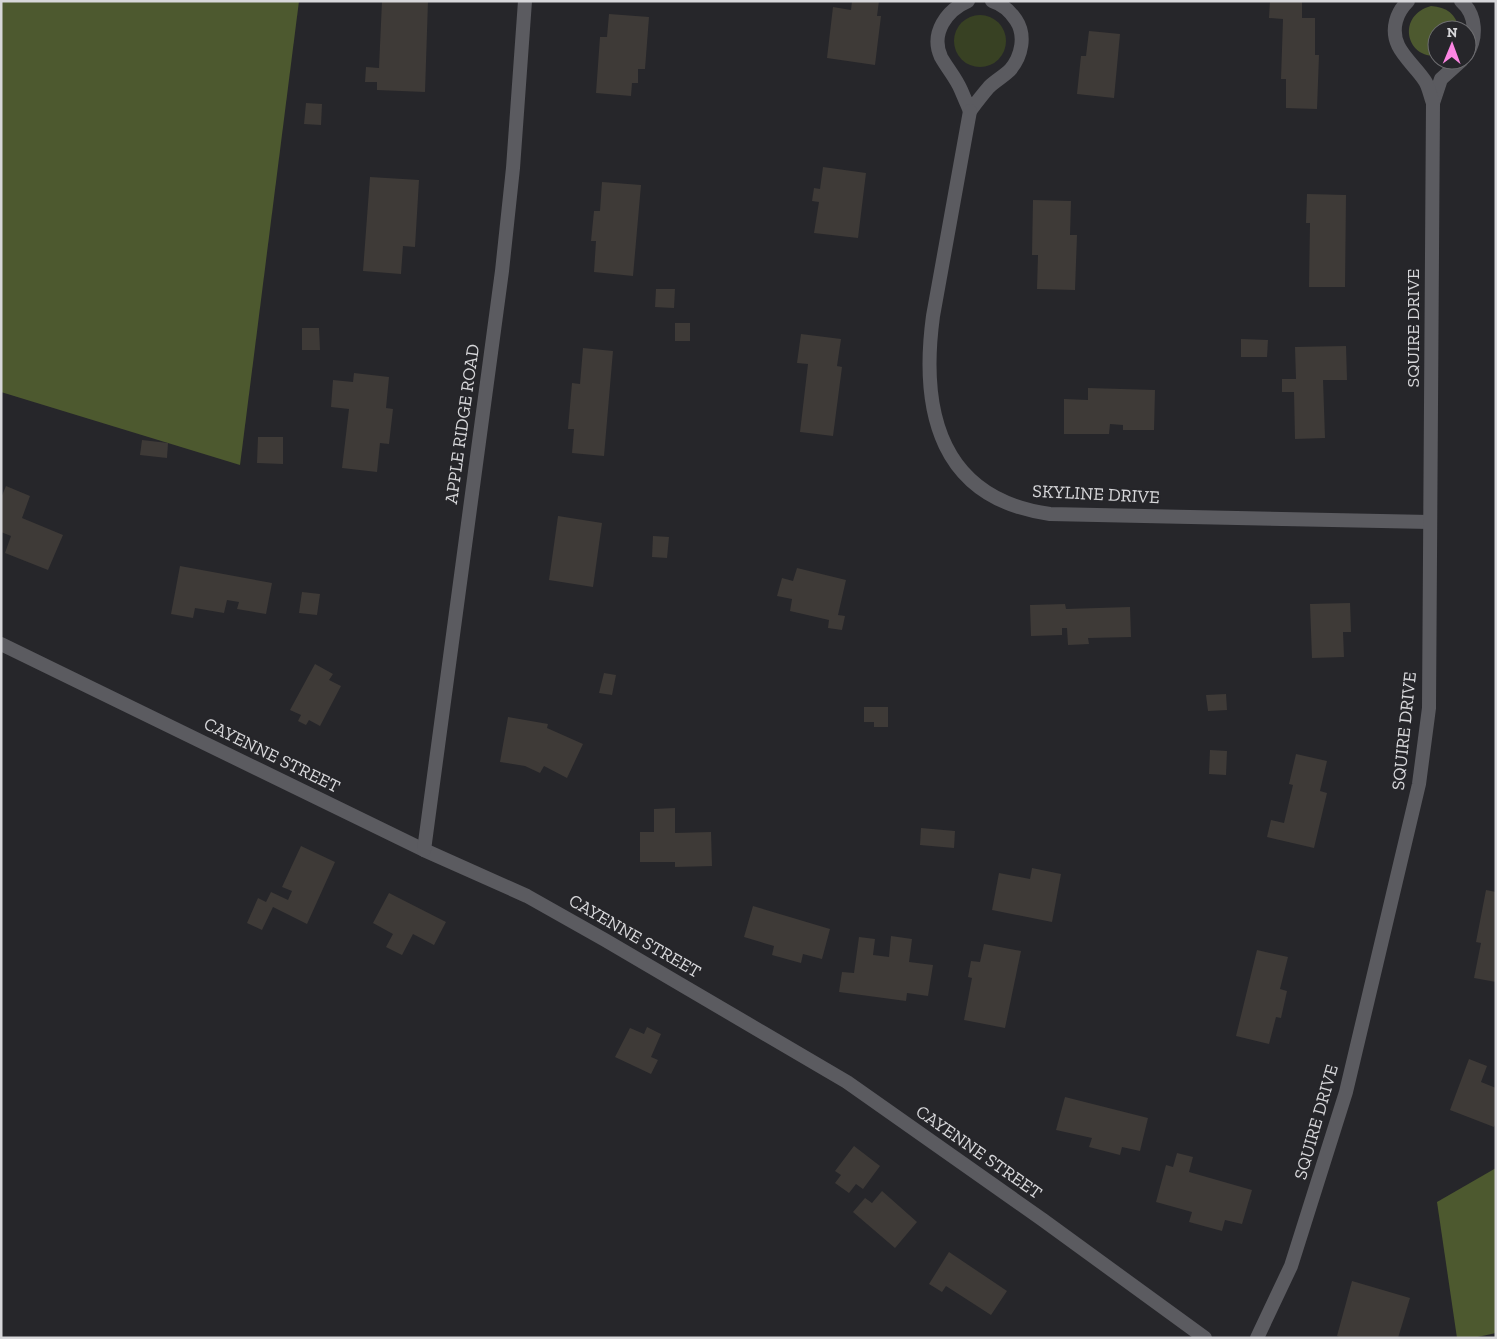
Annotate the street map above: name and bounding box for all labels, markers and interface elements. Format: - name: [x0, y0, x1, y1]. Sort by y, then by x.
- north arrow: [1427, 20, 1477, 70]
- text: N: [1447, 24, 1458, 41]
- street label: SQUIRE DRIVE: [1402, 269, 1424, 387]
- street label: APPLE RIDGE ROAD: [440, 343, 484, 505]
- street label: SKYLINE DRIVE: [1032, 480, 1160, 508]
- street label: SQUIRE DRIVE: [1387, 671, 1421, 791]
- street label: CAYENNE STREET: [200, 712, 344, 798]
- street label: CAYENNE STREET: [565, 889, 705, 983]
- street label: SQUIRE DRIVE: [1289, 1062, 1343, 1182]
- street label: CAYENNE STREET: [912, 1100, 1046, 1204]

